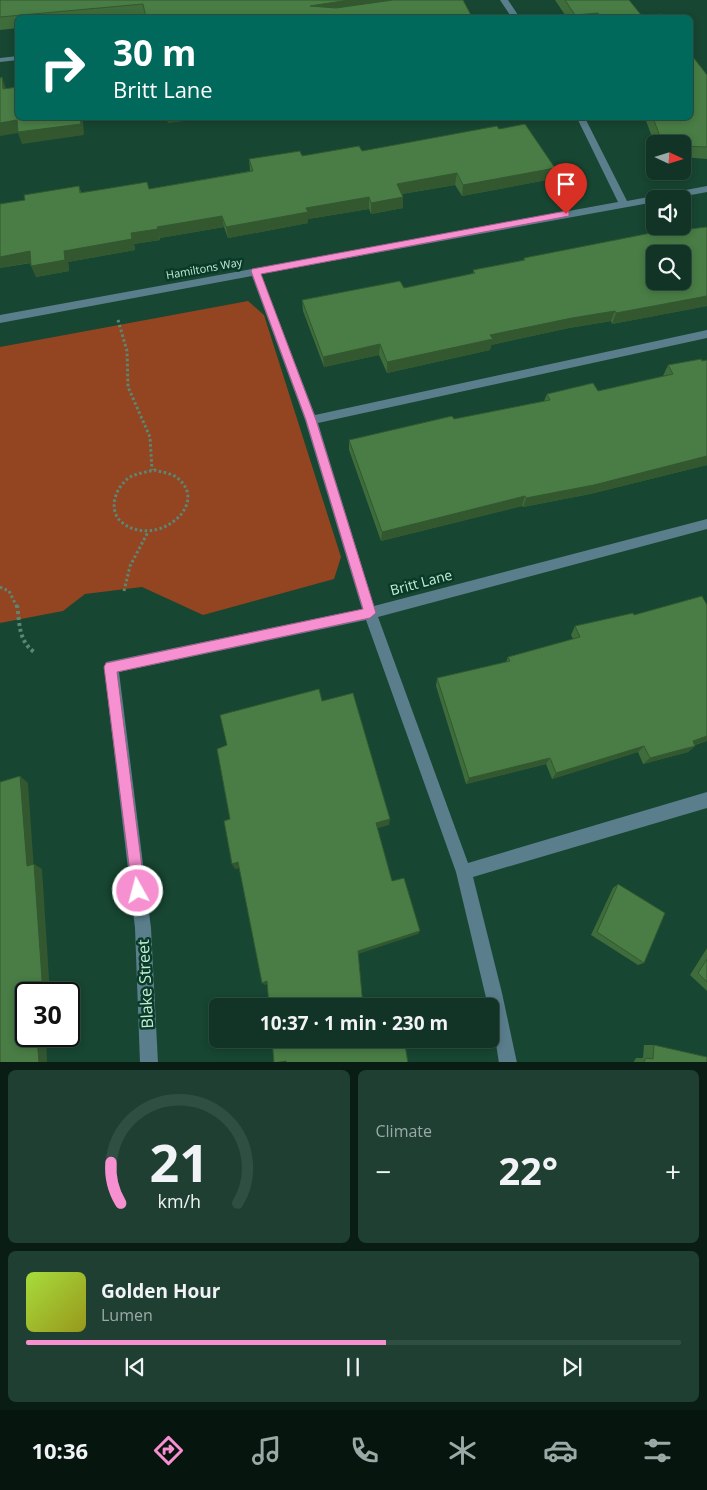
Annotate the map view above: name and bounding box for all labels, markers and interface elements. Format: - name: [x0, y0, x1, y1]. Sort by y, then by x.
- text: 30 m: [113, 29, 196, 76]
- icon: right: [30, 35, 95, 100]
- text: Britt Lane: [113, 74, 213, 104]
- north arrow: [646, 135, 691, 180]
- map controls: [646, 135, 691, 290]
- pin: [545, 163, 587, 214]
- icon: arrive: [552, 170, 580, 198]
- button: sound: [646, 190, 691, 235]
- button: search: [646, 245, 691, 290]
- street label: Hamiltons Way: [165, 254, 244, 282]
- street label: Britt Lane: [388, 565, 454, 599]
- position arrow: [111, 864, 163, 916]
- street label: Blake Street: [132, 938, 158, 1029]
- speed limit sign: 30: [15, 982, 80, 1047]
- text: 10:37 · 1 min · 230 m: [260, 1010, 448, 1036]
- text: Climate: [376, 1120, 432, 1142]
- text: 21: [149, 1126, 208, 1197]
- text: 22°: [498, 1144, 558, 1196]
- text: −: [376, 1152, 392, 1190]
- text: +: [665, 1152, 681, 1190]
- text: km/h: [157, 1189, 200, 1213]
- text: Golden Hour: [101, 1278, 220, 1304]
- text: Lumen: [101, 1304, 153, 1326]
- icon: previous: [121, 1353, 149, 1381]
- icon: pause: [339, 1353, 367, 1381]
- icon: next: [558, 1353, 586, 1381]
- icon: directions: [151, 1433, 186, 1468]
- icon: music: [249, 1433, 284, 1468]
- icon: phone: [347, 1433, 382, 1468]
- icon: climate: [445, 1433, 480, 1468]
- icon: car: [543, 1433, 578, 1468]
- icon: filters: [640, 1433, 675, 1468]
- text: 10:36: [31, 1435, 88, 1465]

